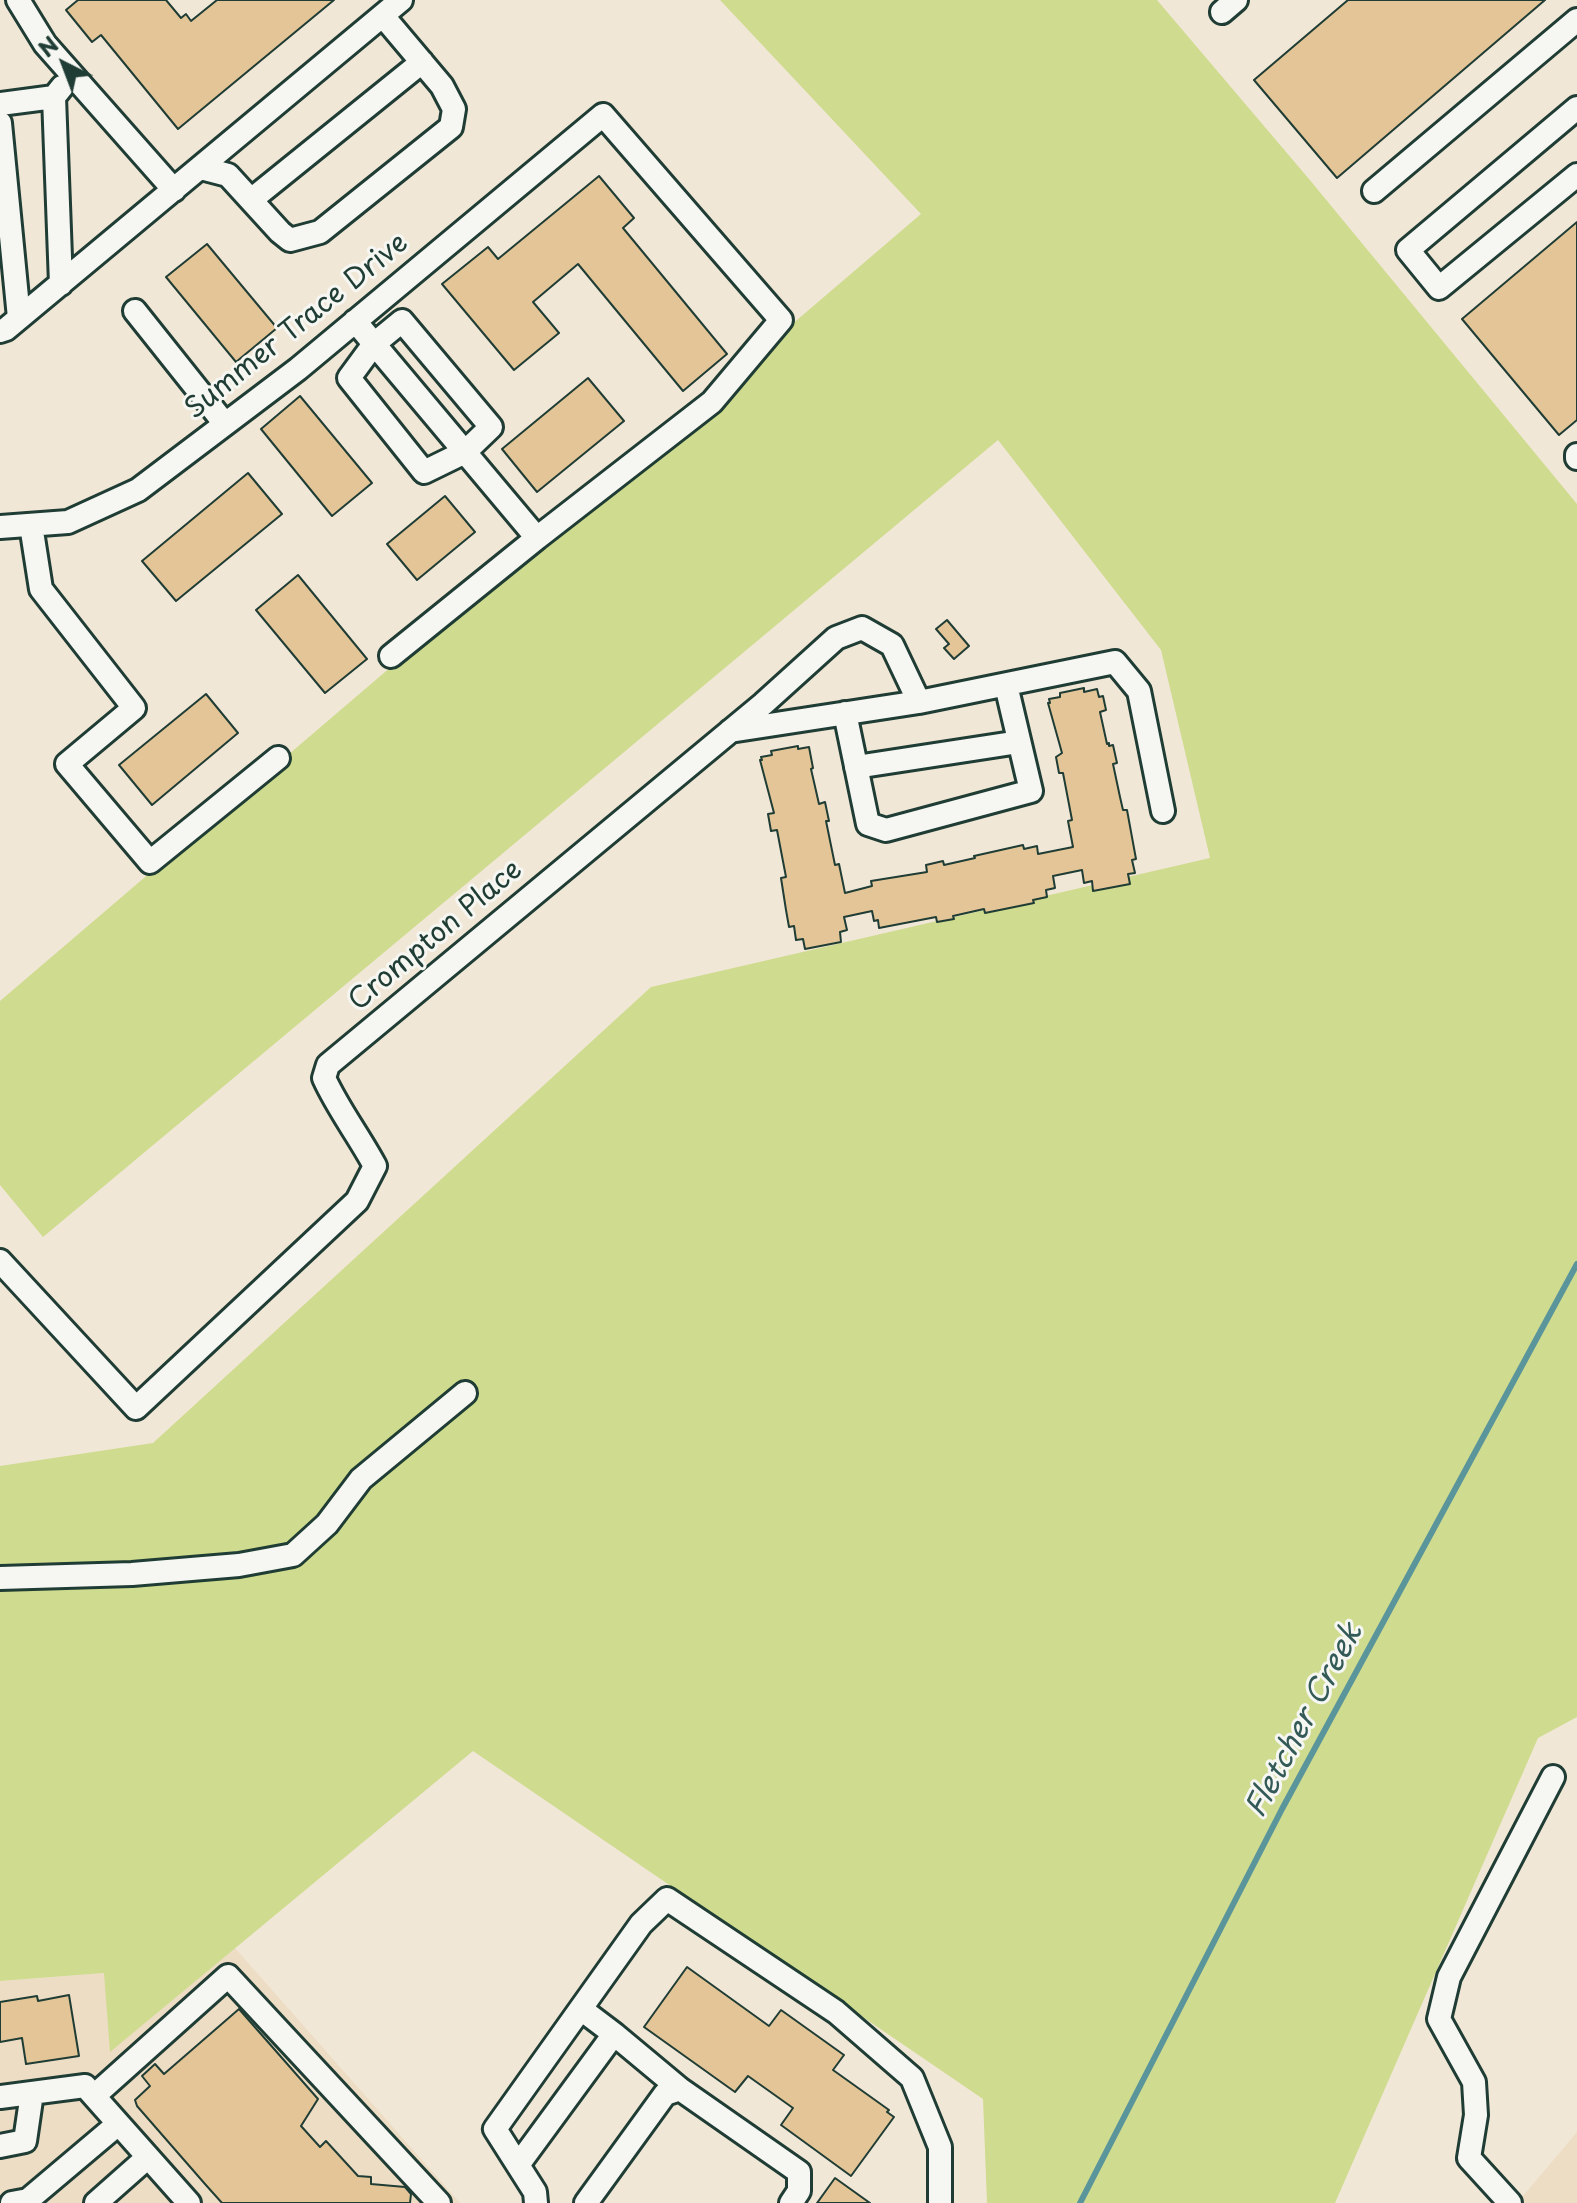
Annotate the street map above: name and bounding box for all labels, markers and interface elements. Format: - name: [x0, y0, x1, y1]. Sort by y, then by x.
- north arrow: [24, 24, 104, 104]
- text: N: [30, 28, 65, 64]
- street label: Summer Trace Drive: [179, 227, 415, 427]
- street label: Crompton Place: [342, 854, 530, 1018]
- water label: Fletcher Creek: [1239, 1618, 1371, 1824]

